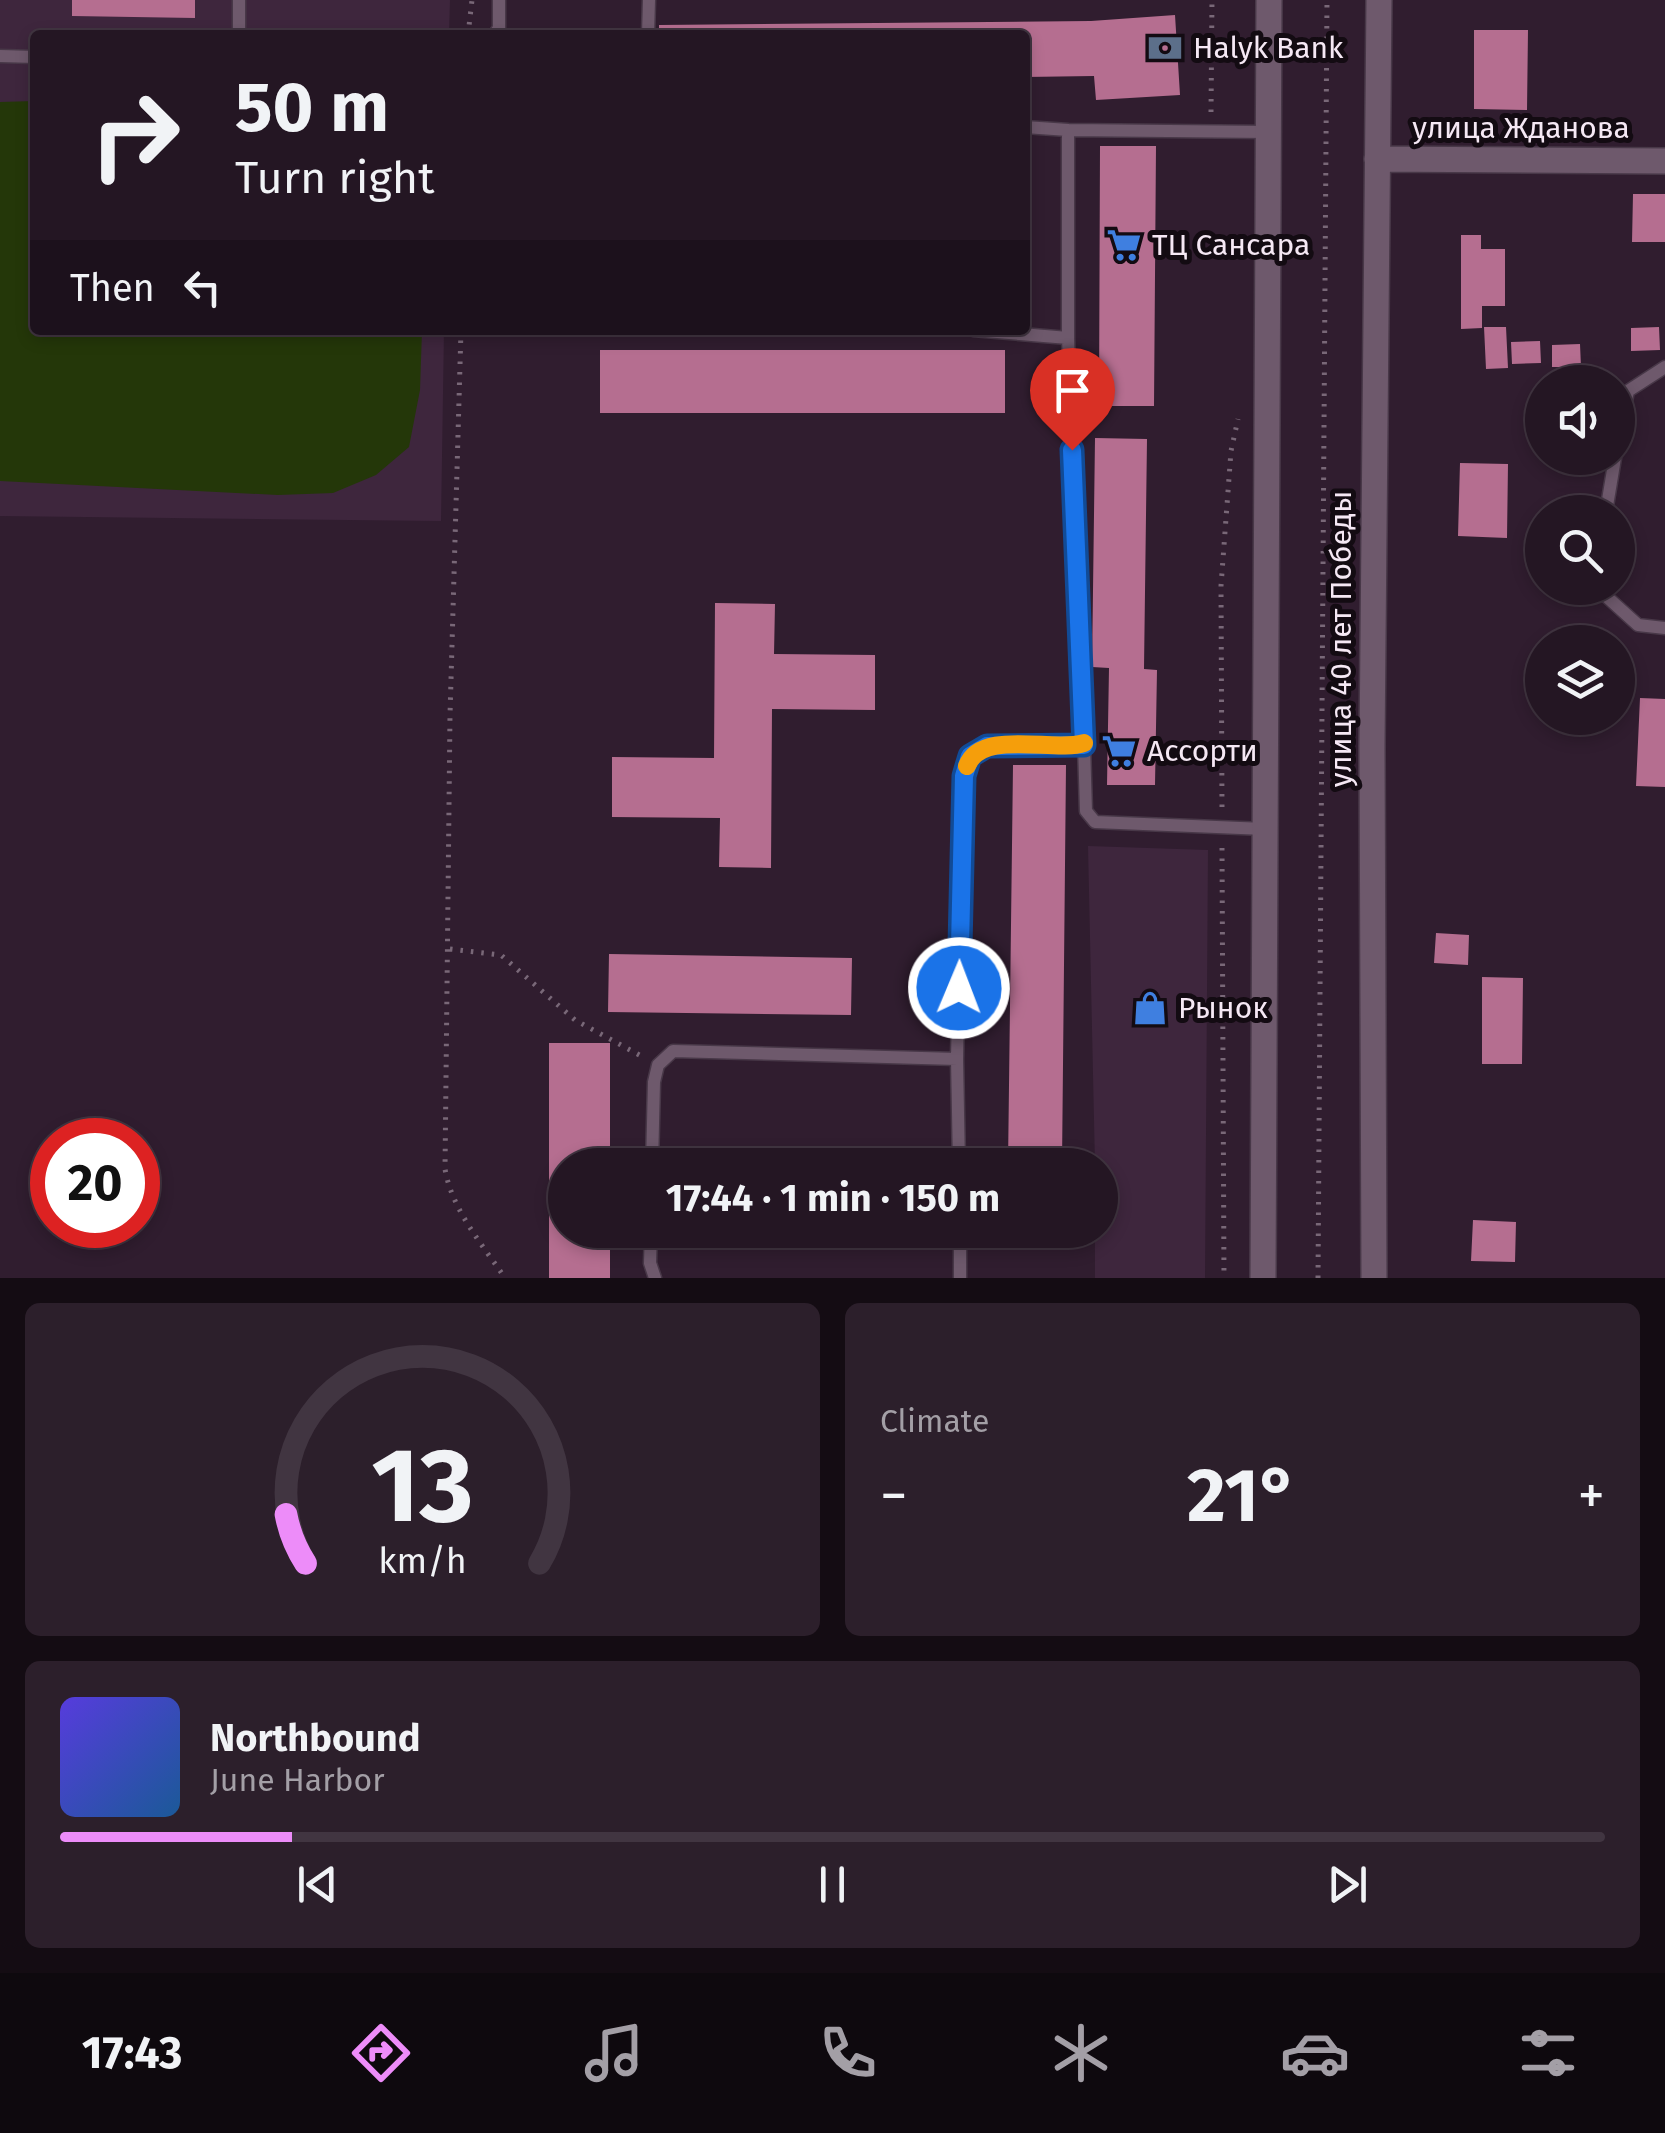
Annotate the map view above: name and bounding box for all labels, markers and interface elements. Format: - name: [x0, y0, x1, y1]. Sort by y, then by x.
- bank icon: Halyk Bank: [1146, 29, 1184, 67]
- place label: Halyk Bank: [1193, 30, 1344, 66]
- text: 50 m: [235, 66, 389, 150]
- icon: right: [70, 70, 200, 200]
- street label: улица Жданова: [1412, 110, 1630, 146]
- text: Turn right: [235, 151, 434, 205]
- supermarket icon: ТЦ Сансара: [1105, 226, 1143, 264]
- place label: ТЦ Сансара: [1152, 227, 1310, 263]
- icon: left: [175, 260, 230, 315]
- text: Then: [70, 265, 155, 311]
- pin: [1030, 348, 1115, 451]
- icon: arrive: [1045, 363, 1100, 418]
- map controls: [1525, 365, 1635, 735]
- button: sound: [1525, 365, 1635, 475]
- street label: улица 40 лет Победы: [1323, 491, 1359, 787]
- button: search: [1525, 495, 1635, 605]
- button: layers: [1525, 625, 1635, 735]
- supermarket icon: Ассорти: [1100, 732, 1138, 770]
- place label: Ассорти: [1147, 733, 1258, 769]
- position arrow: [907, 936, 1011, 1040]
- shop icon: Рынок: [1131, 989, 1169, 1027]
- place label: Рынок: [1178, 990, 1268, 1026]
- speed limit sign: 20: [30, 1118, 160, 1248]
- text: 17:44 · 1 min · 150 m: [666, 1175, 1000, 1221]
- text: Climate: [880, 1402, 989, 1440]
- text: 13: [371, 1424, 474, 1549]
- text: 21°: [1187, 1451, 1298, 1541]
- text: −: [880, 1463, 908, 1529]
- text: +: [1578, 1463, 1605, 1529]
- text: km/h: [378, 1540, 467, 1582]
- text: Northbound: [210, 1715, 421, 1761]
- text: June Harbor: [210, 1761, 385, 1799]
- icon: previous: [290, 1857, 345, 1912]
- icon: pause: [805, 1857, 860, 1912]
- icon: next: [1320, 1857, 1375, 1912]
- icon: directions: [346, 2018, 416, 2088]
- icon: music: [579, 2018, 649, 2088]
- icon: phone: [813, 2018, 883, 2088]
- icon: climate: [1046, 2018, 1116, 2088]
- icon: car: [1280, 2018, 1350, 2088]
- icon: filters: [1513, 2018, 1583, 2088]
- text: 17:43: [82, 2026, 182, 2080]

